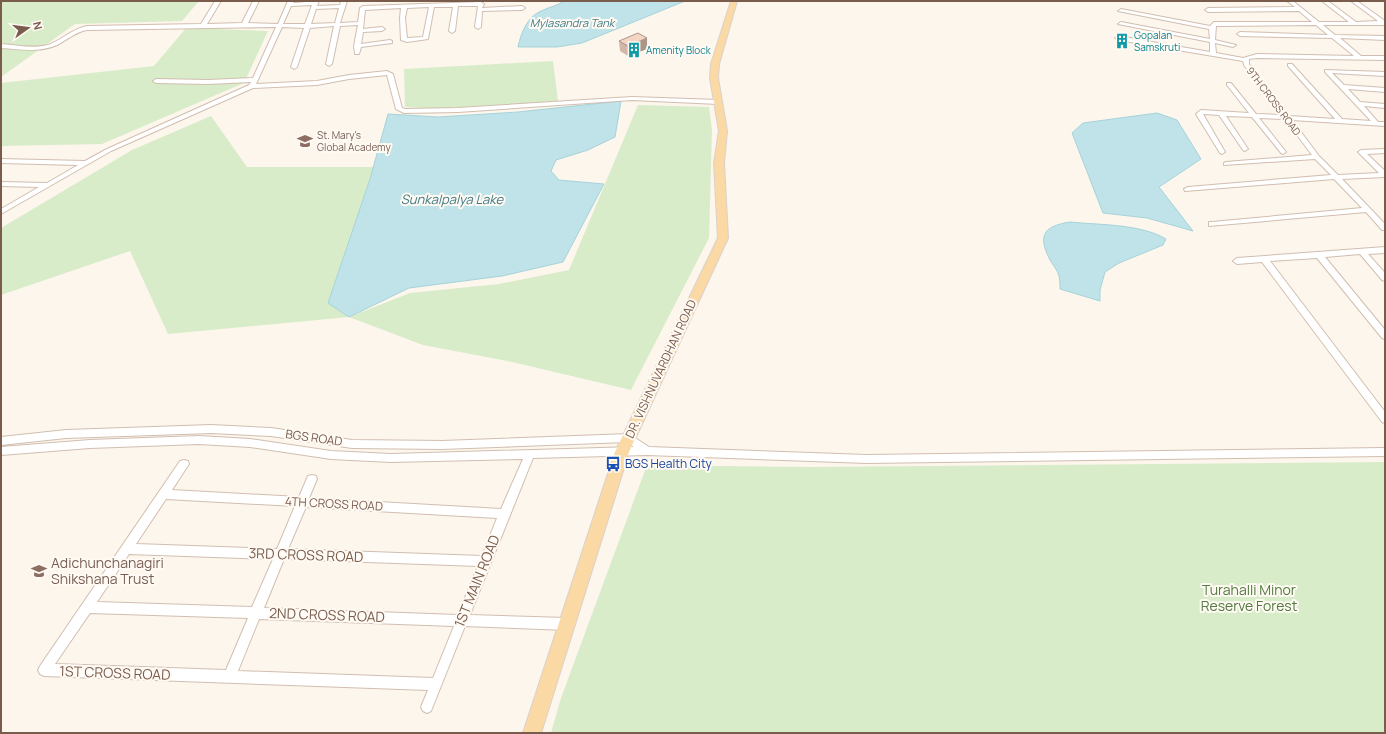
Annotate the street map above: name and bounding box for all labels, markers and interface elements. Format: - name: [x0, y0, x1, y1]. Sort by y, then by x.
- north arrow: [8, 8, 48, 48]
- water label: Mylasandra Tank: [530, 15, 616, 30]
- text: N: [30, 20, 46, 31]
- place label: Gopalan Samskruti: [1134, 28, 1180, 54]
- building icon: Gopalan Samskruti: [1113, 32, 1131, 50]
- building icon: Amenity Block: [625, 41, 643, 59]
- place label: Amenity Block: [646, 43, 712, 57]
- street label: 9TH CROSS ROAD: [1244, 64, 1305, 138]
- place label: St. Mary's Global Academy: [317, 128, 391, 154]
- school or university icon: St. Mary's Global Academy: [296, 132, 314, 150]
- water label: Sunkalpalya Lake: [401, 190, 505, 208]
- street label: DR. VISHNUVARDHAN ROAD: [621, 297, 700, 441]
- street label: BGS ROAD: [285, 425, 344, 450]
- bus stop icon: BGS Health City: [604, 455, 622, 473]
- place label: BGS Health City: [625, 455, 713, 472]
- street label: 4TH CROSS ROAD: [285, 492, 383, 515]
- street label: 1ST MAIN ROAD: [449, 532, 504, 630]
- street label: 3RD CROSS ROAD: [248, 543, 364, 566]
- place label: Adichunchanagiri Shikshana Trust: [51, 553, 164, 588]
- school or university icon: Adichunchanagiri Shikshana Trust: [30, 562, 48, 580]
- park label: Turahalli Minor Reserve Forest: [1201, 580, 1298, 615]
- street label: 2ND CROSS ROAD: [269, 603, 385, 626]
- street label: 1ST CROSS ROAD: [59, 661, 171, 684]

